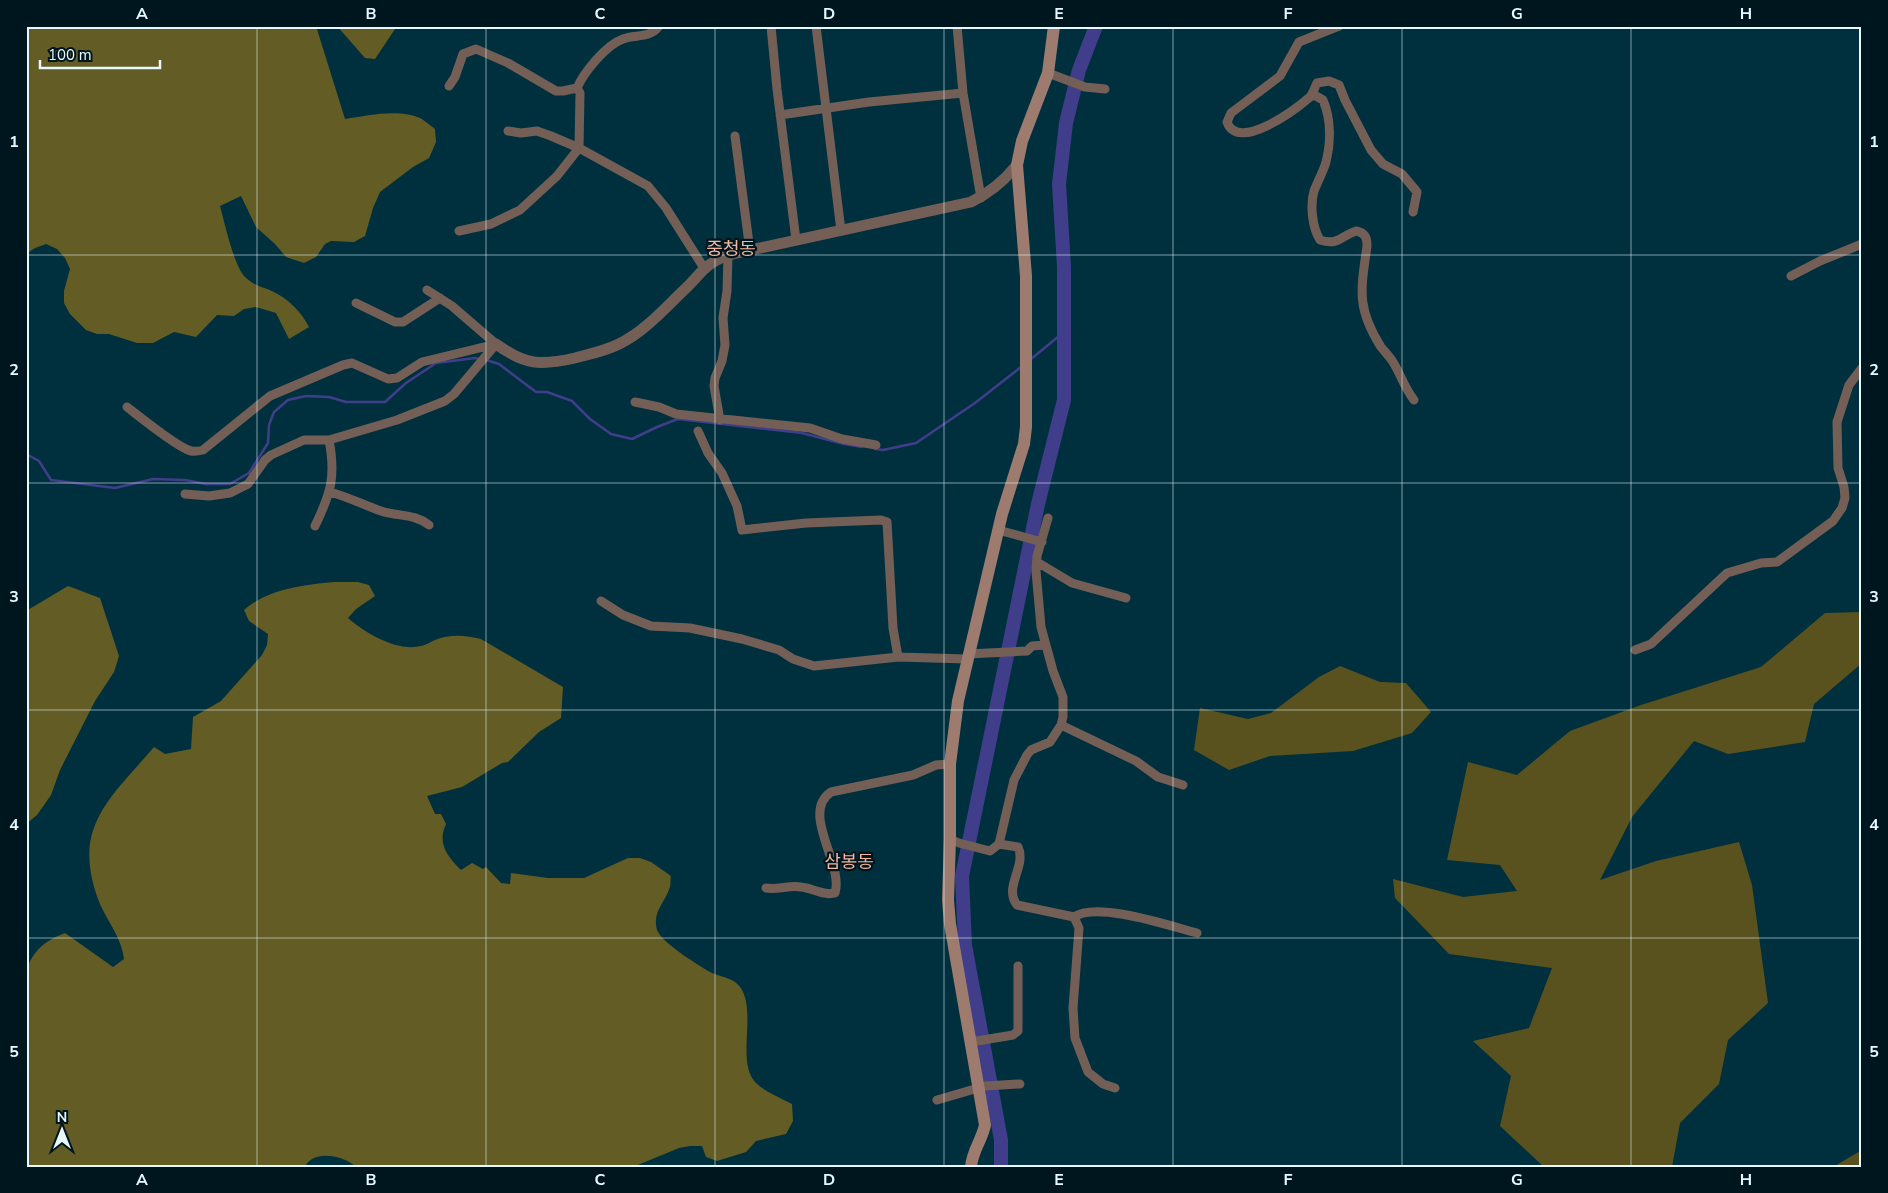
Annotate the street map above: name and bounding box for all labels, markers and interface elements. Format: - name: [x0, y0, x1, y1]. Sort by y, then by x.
- text: A: [136, 3, 148, 25]
- text: B: [365, 3, 377, 25]
- text: C: [595, 3, 606, 25]
- text: D: [823, 3, 835, 25]
- text: E: [1054, 3, 1064, 25]
- text: F: [1284, 3, 1293, 25]
- text: G: [1511, 3, 1523, 25]
- text: H: [1740, 3, 1752, 25]
- scale bar: [40, 38, 160, 70]
- text: 100 m: [48, 45, 92, 65]
- text: 1: [9, 131, 19, 153]
- text: 1: [1869, 131, 1879, 153]
- district label: 중청동: [706, 237, 756, 261]
- text: 2: [9, 359, 19, 381]
- text: 2: [1869, 359, 1879, 381]
- text: 3: [9, 586, 19, 608]
- text: 3: [1869, 586, 1879, 608]
- text: 4: [9, 814, 19, 836]
- text: 4: [1869, 814, 1879, 836]
- district label: 삼봉동: [824, 850, 874, 874]
- text: 5: [9, 1041, 19, 1063]
- text: 5: [1869, 1041, 1879, 1063]
- north arrow: [38, 1106, 88, 1156]
- text: N: [57, 1108, 67, 1127]
- text: A: [136, 1169, 148, 1191]
- text: B: [365, 1169, 377, 1191]
- text: C: [595, 1169, 606, 1191]
- text: D: [823, 1169, 835, 1191]
- text: E: [1054, 1169, 1064, 1191]
- text: F: [1284, 1169, 1293, 1191]
- text: G: [1511, 1169, 1523, 1191]
- text: H: [1740, 1169, 1752, 1191]

